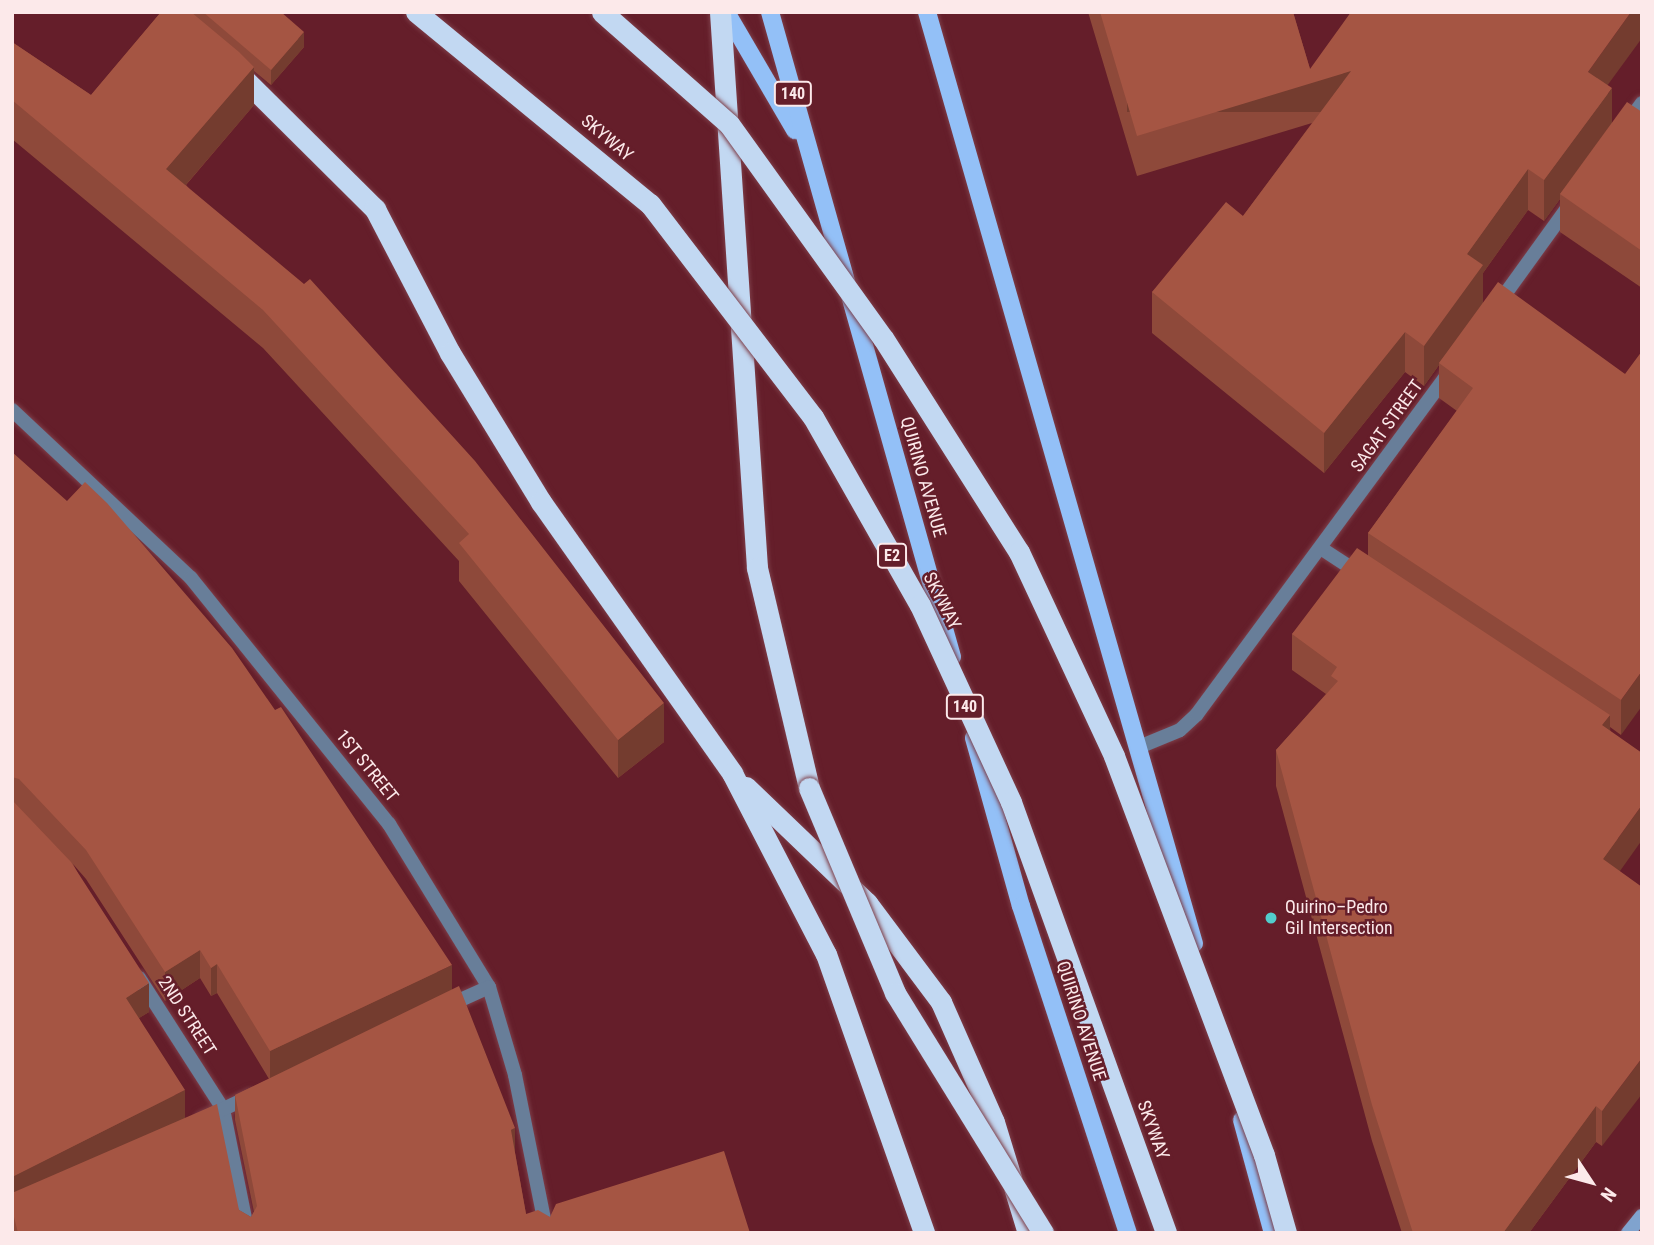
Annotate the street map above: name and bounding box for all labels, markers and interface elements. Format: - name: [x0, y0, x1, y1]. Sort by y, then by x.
- road number: 140: [774, 82, 812, 106]
- street label: SKYWAY: [577, 110, 637, 166]
- street label: SAGAT STREET: [1346, 376, 1428, 476]
- street label: QUIRINO AVENUE: [895, 414, 951, 540]
- road number: E2: [876, 544, 908, 568]
- street label: SKYWAY: [919, 569, 965, 633]
- road number: 140: [946, 694, 984, 720]
- street label: 1ST STREET: [331, 725, 403, 807]
- place label: Quirino–Pedro Gil Intersection: [1285, 897, 1393, 940]
- marker: Quirino–Pedro Gil Intersection: [1263, 910, 1279, 926]
- street label: QUIRINO AVENUE: [1052, 958, 1110, 1084]
- street label: 2ND STREET: [153, 972, 221, 1060]
- street label: SKYWAY: [1132, 1098, 1174, 1162]
- north arrow: [1556, 1147, 1626, 1217]
- text: N: [1596, 1183, 1621, 1206]

